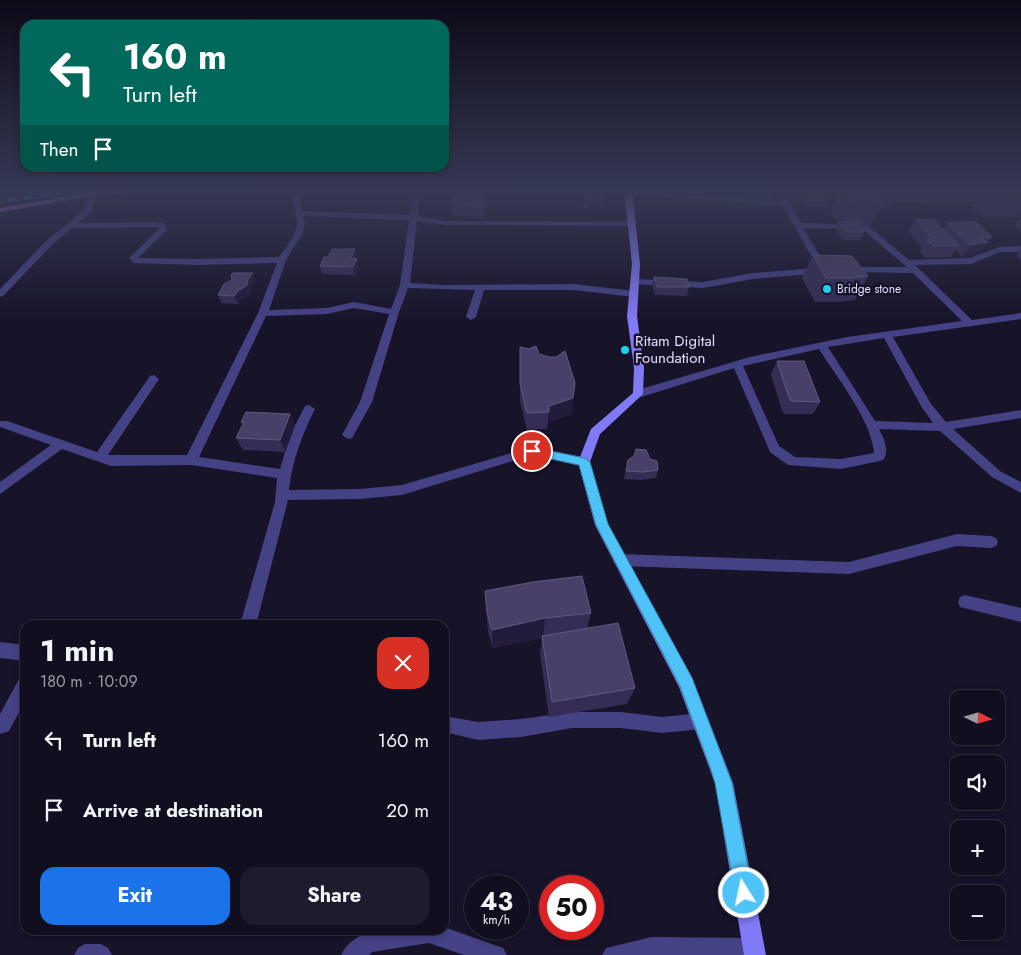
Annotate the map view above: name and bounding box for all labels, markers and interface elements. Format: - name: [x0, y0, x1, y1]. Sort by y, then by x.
- text: 160 m: [123, 32, 227, 82]
- icon: left: [40, 40, 105, 105]
- text: Turn left: [123, 78, 197, 110]
- icon: arrive: [89, 135, 117, 163]
- text: Then: [40, 136, 79, 163]
- place label: Bridge stone: [837, 280, 901, 298]
- marker: Bridge stone: [821, 283, 833, 295]
- place label: Ritam Digital Foundation: [635, 330, 715, 369]
- marker: Ritam Digital Foundation: [619, 344, 631, 356]
- pin: [511, 430, 553, 472]
- icon: arrive: [518, 437, 546, 465]
- text: 1 min: [40, 629, 114, 672]
- button: close: [377, 637, 429, 689]
- text: 180 m · 10:09: [40, 670, 138, 693]
- north arrow: [950, 690, 1005, 745]
- map controls: [950, 690, 1005, 940]
- icon: left: [40, 726, 68, 754]
- text: Turn left: [83, 727, 156, 754]
- text: 160 m: [378, 727, 429, 754]
- button: sound: [950, 755, 1005, 810]
- icon: arrive: [40, 796, 68, 824]
- text: Arrive at destination: [83, 797, 263, 824]
- text: 20 m: [386, 797, 429, 824]
- button: +: [950, 820, 1005, 875]
- position arrow: [717, 866, 769, 918]
- button: Exit: [40, 867, 230, 925]
- button: Share: [240, 867, 429, 925]
- speed limit sign: 50: [539, 875, 604, 940]
- text: 43: [480, 883, 513, 919]
- button: −: [950, 885, 1005, 940]
- text: km/h: [483, 911, 510, 929]

